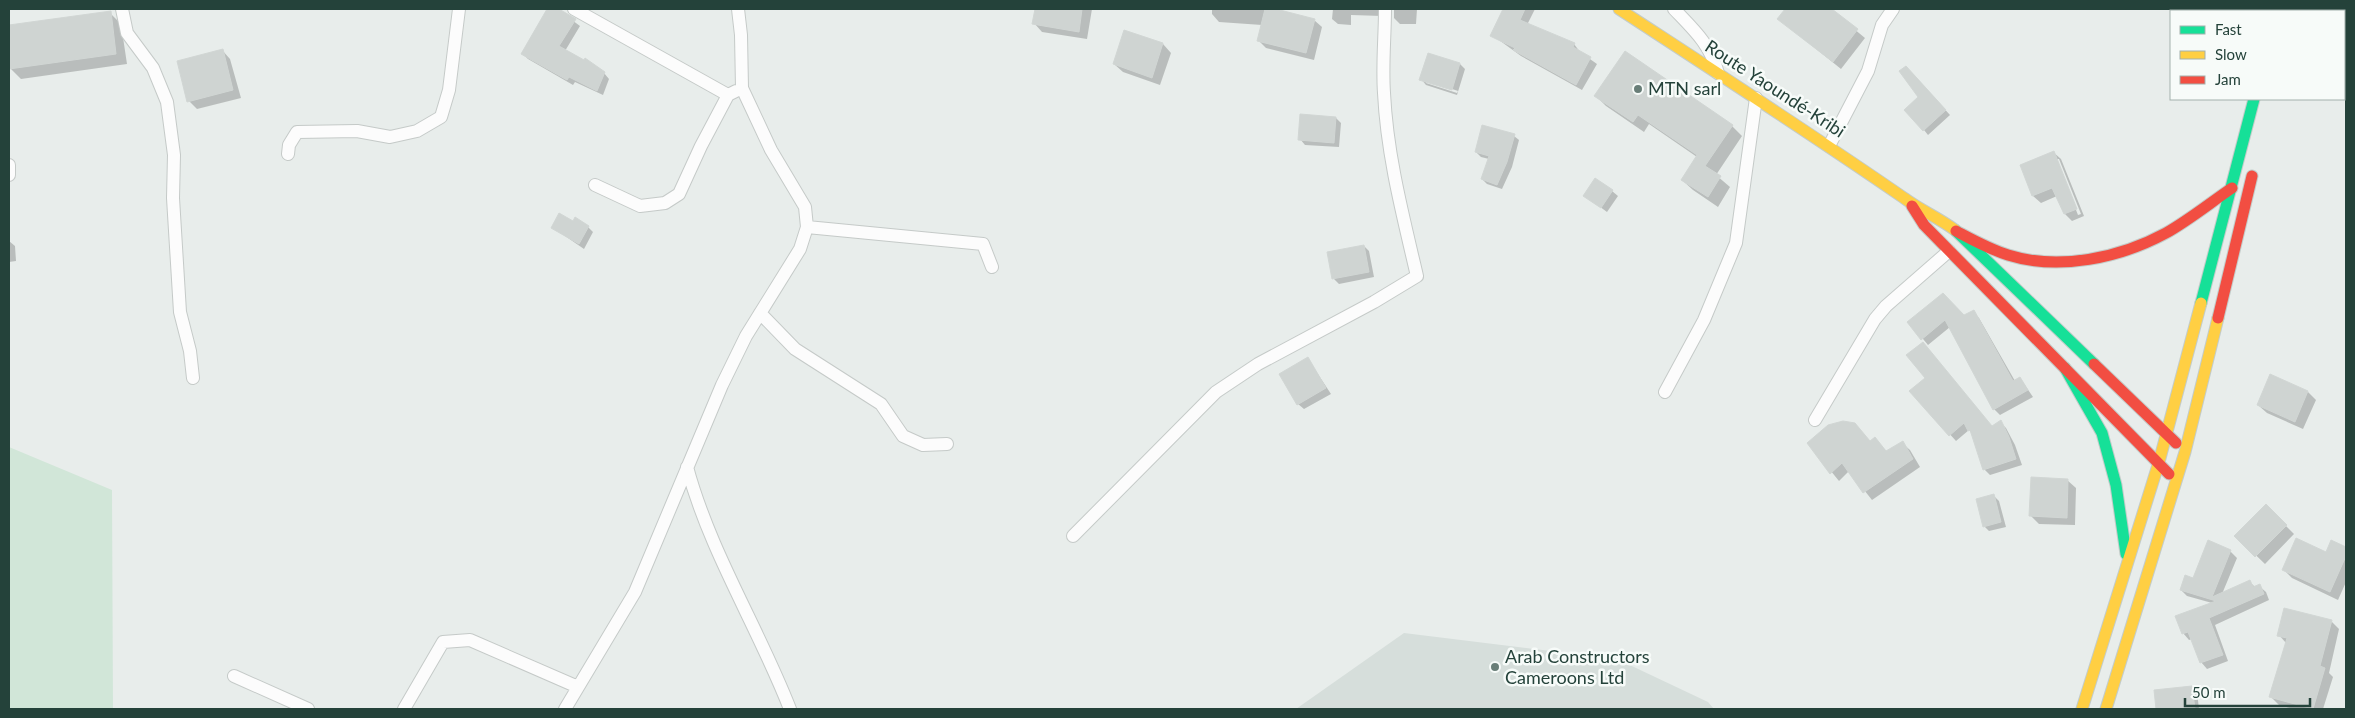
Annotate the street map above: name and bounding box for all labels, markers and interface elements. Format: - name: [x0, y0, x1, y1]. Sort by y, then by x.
- legend: [2170, 10, 2345, 100]
- text: Fast: [2215, 20, 2242, 38]
- street label: Route Yaoundé-Kribi: [1701, 35, 1850, 142]
- text: Slow: [2215, 45, 2247, 63]
- text: Jam: [2215, 70, 2241, 88]
- place label: MTN sarl: [1648, 77, 1721, 99]
- marker: MTN sarl: [1632, 83, 1644, 95]
- place label: Arab Constructors Cameroons Ltd: [1505, 645, 1650, 688]
- marker: Arab Constructors Cameroons Ltd: [1489, 661, 1501, 673]
- scale bar: [2185, 676, 2310, 708]
- text: 50 m: [2192, 683, 2226, 701]

